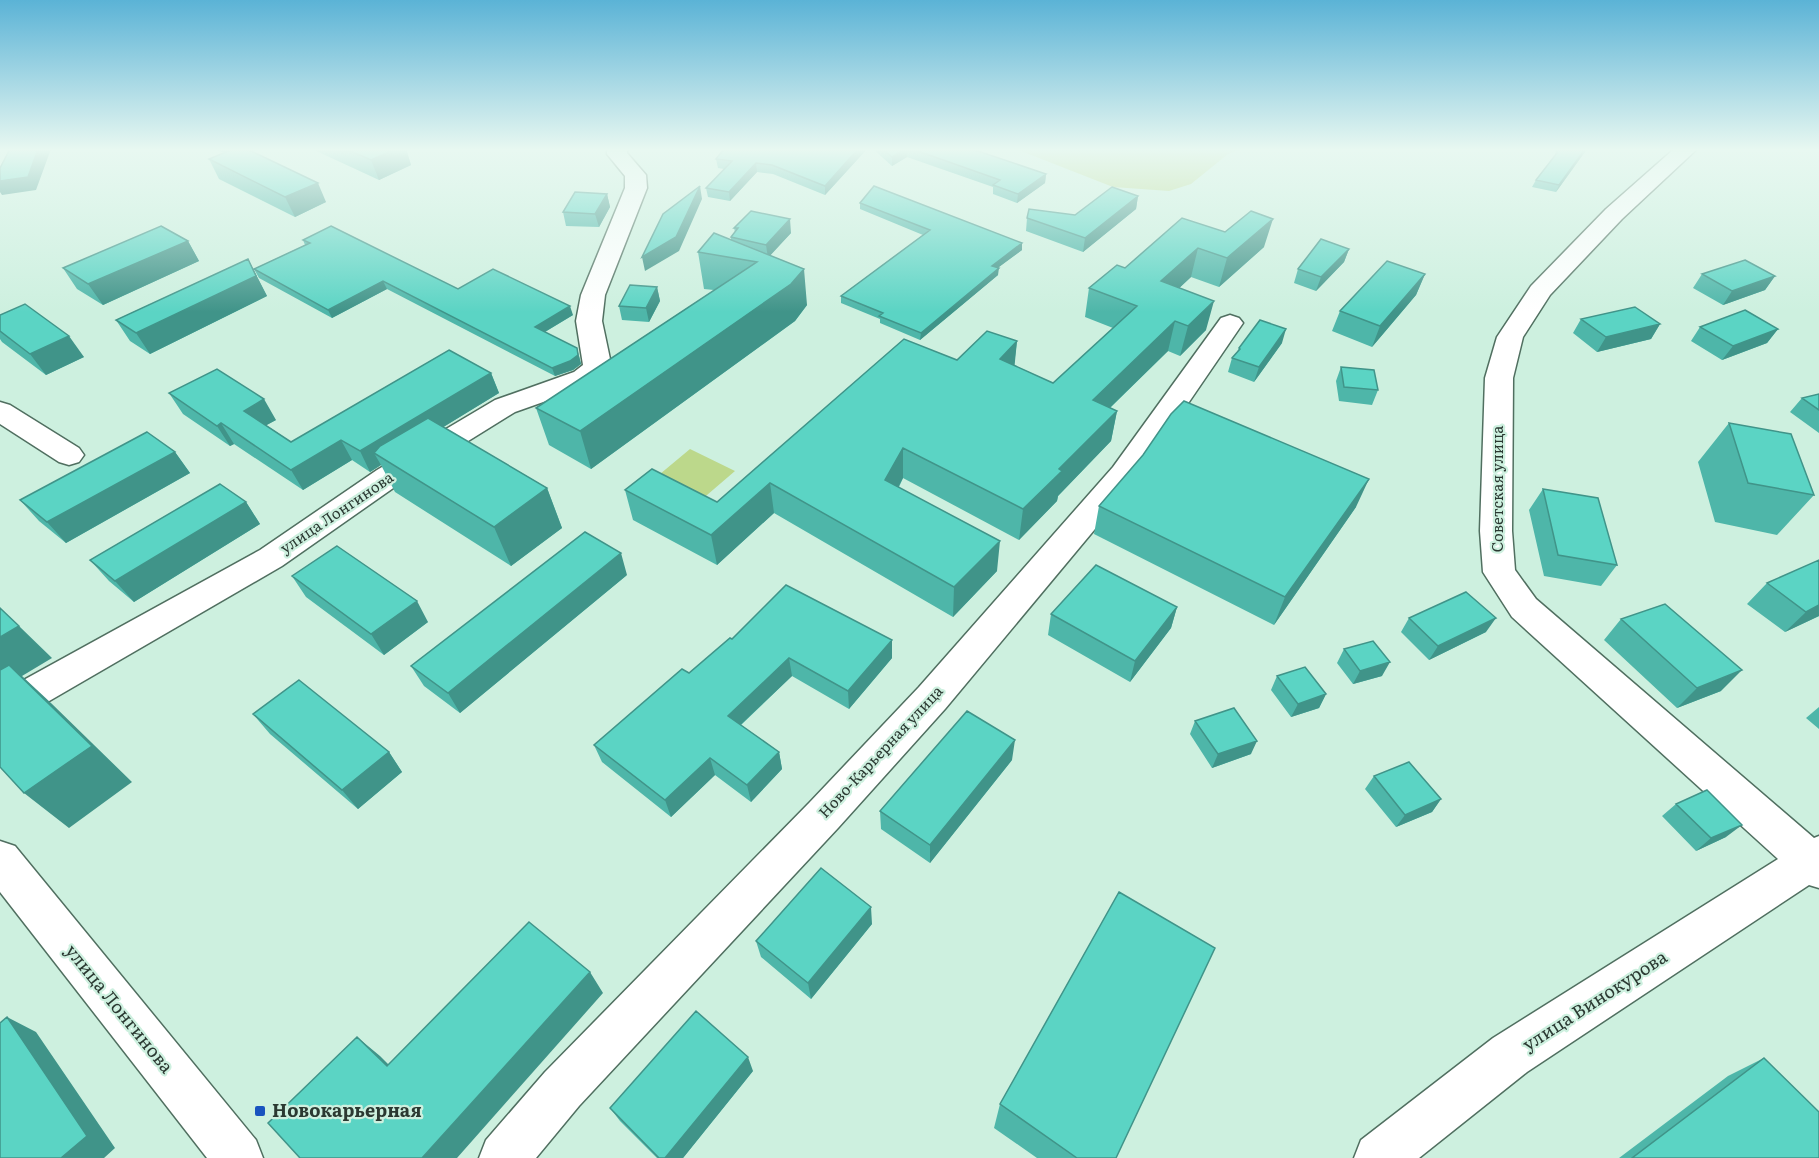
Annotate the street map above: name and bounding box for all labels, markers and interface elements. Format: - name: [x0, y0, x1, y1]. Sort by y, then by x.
- street label: Советская улица: [1485, 425, 1508, 552]
- street label: улица Лонгинова: [275, 465, 398, 558]
- street label: Ново-Карьерная улица: [812, 679, 948, 822]
- street label: улица Лонгинова: [60, 938, 181, 1079]
- street label: улица Винокурова: [1516, 943, 1672, 1057]
- place label: Новокарьерная: [272, 1096, 422, 1123]
- marker: Новокарьерная: [253, 1104, 267, 1118]

